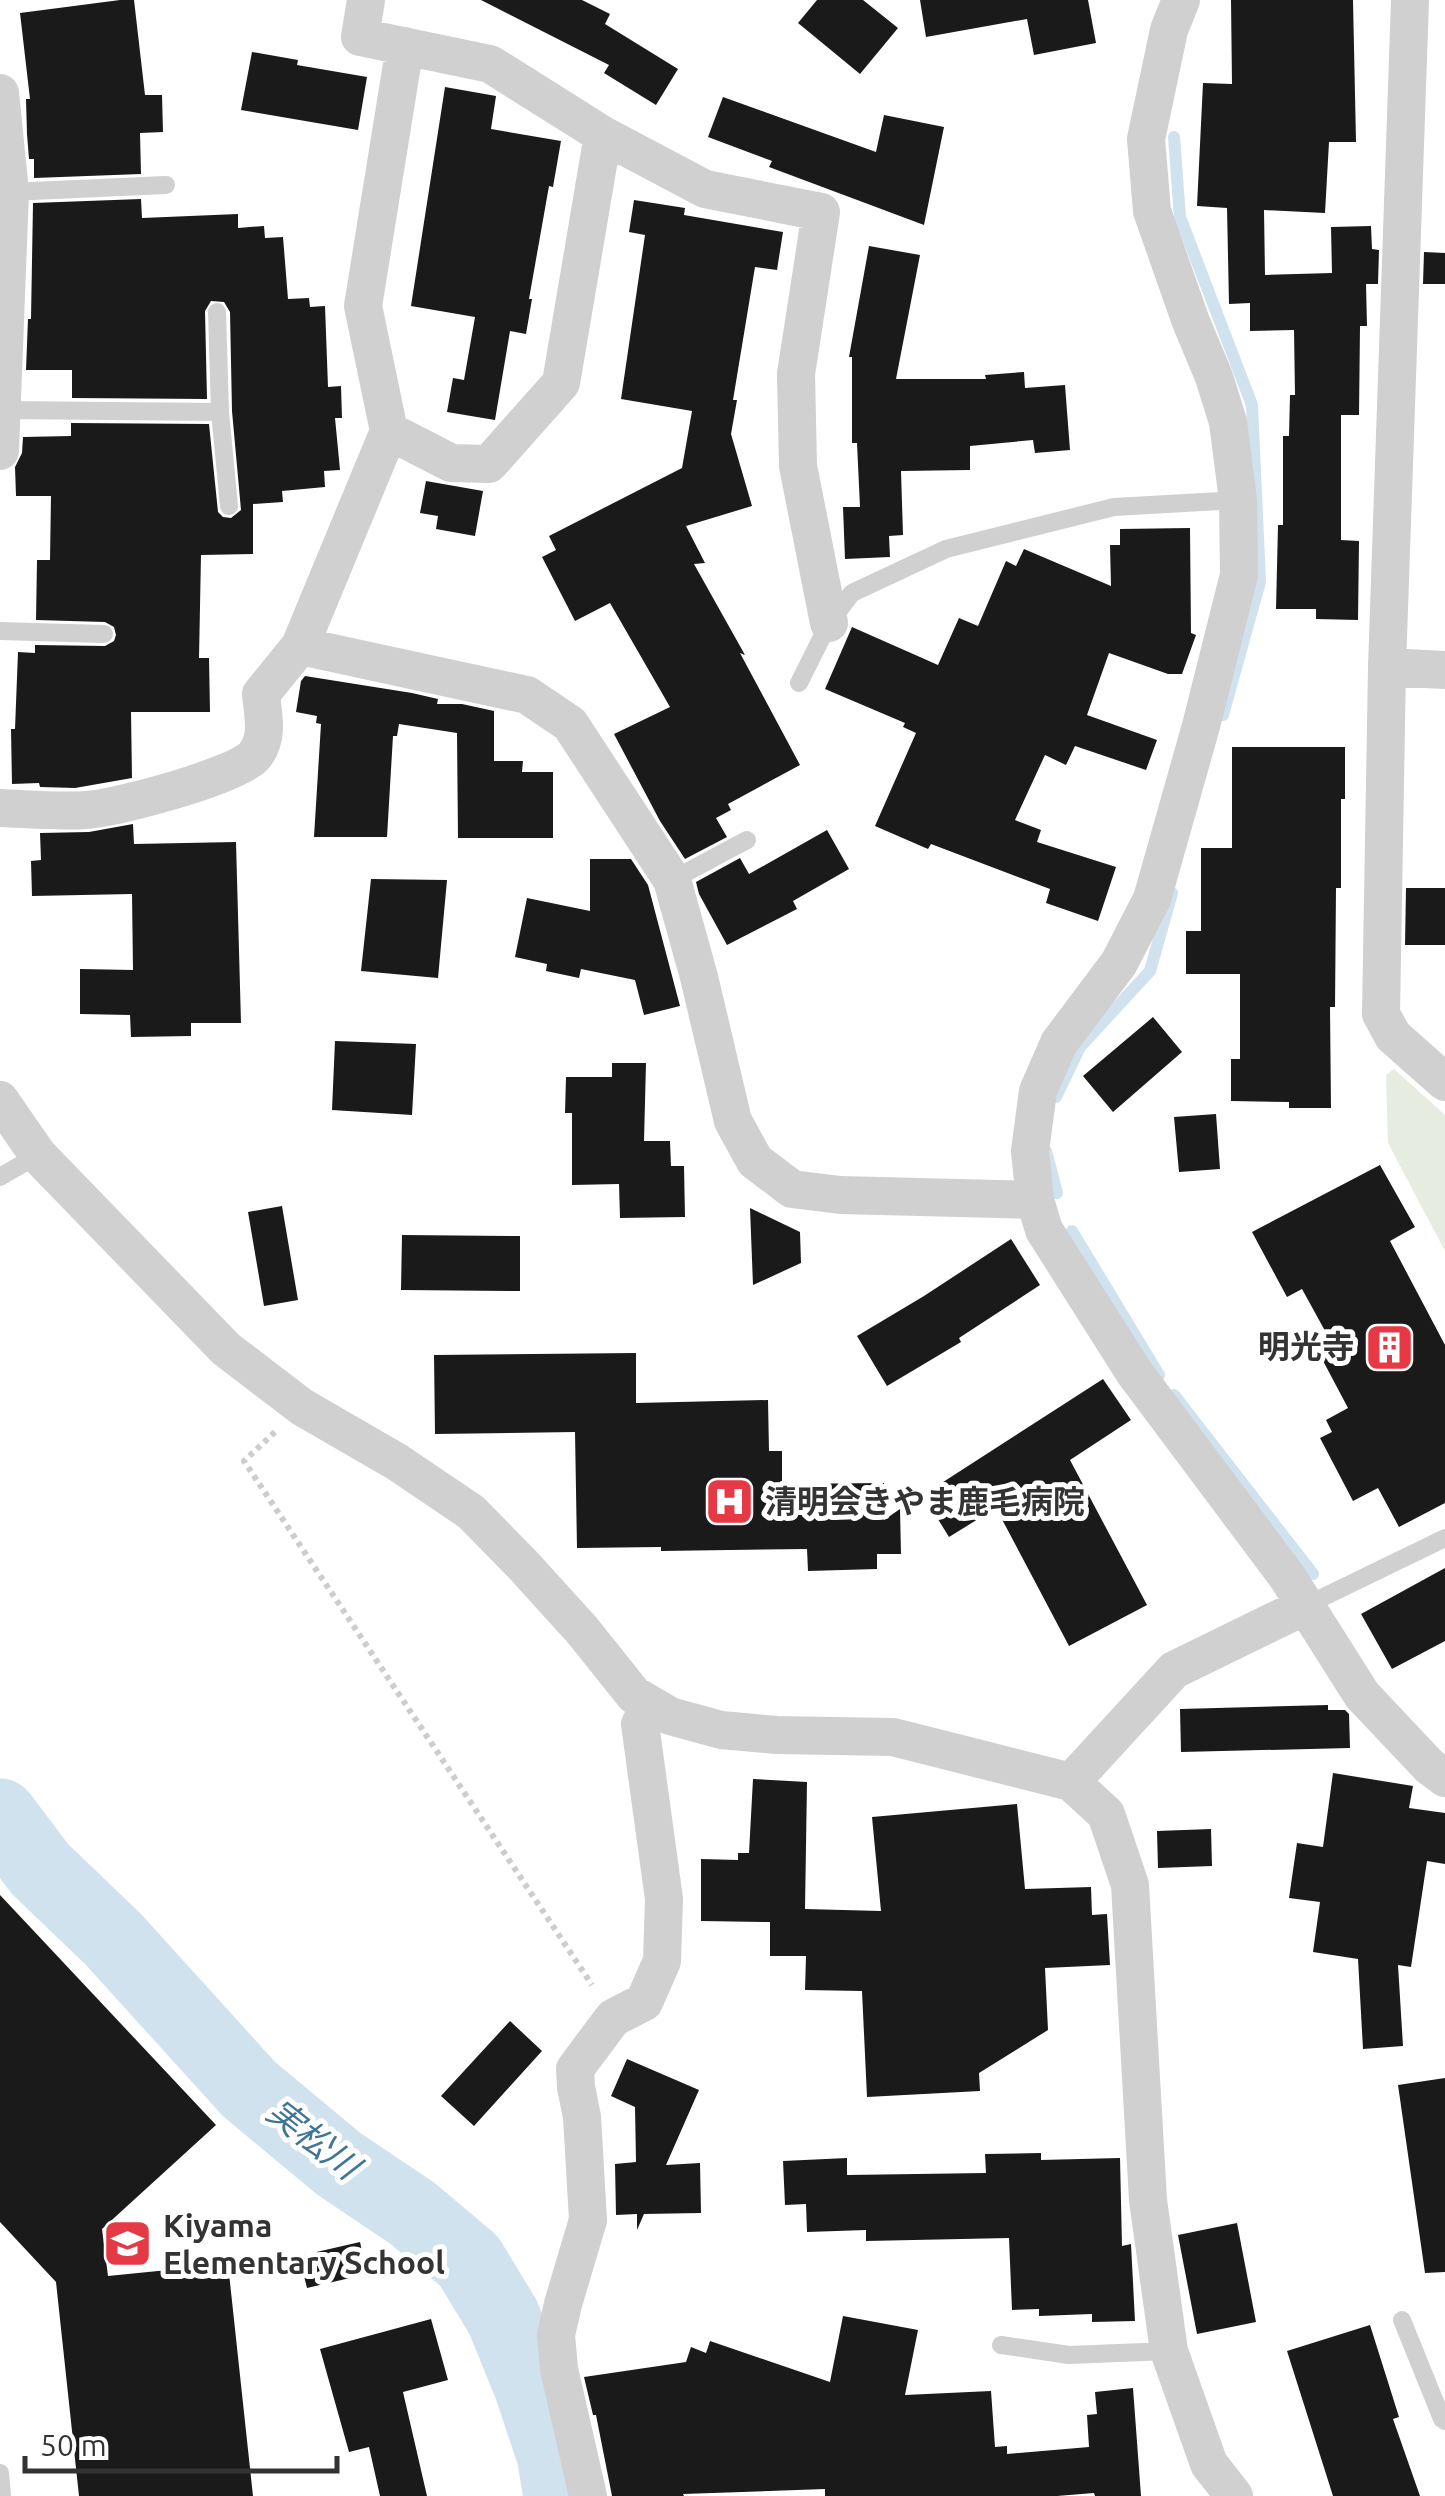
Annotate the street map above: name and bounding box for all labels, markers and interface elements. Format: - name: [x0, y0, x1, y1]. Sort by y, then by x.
- building icon: 明光寺: [1363, 1321, 1415, 1373]
- place label: 明光寺: [1258, 1328, 1354, 1364]
- hospital icon: 清明会きやま鹿毛病院: [704, 1476, 756, 1528]
- place label: 清明会きやま鹿毛病院: [765, 1483, 1085, 1519]
- water label: 実松川: [260, 2090, 370, 2189]
- place label: Kiyama Elementary School: [163, 2207, 445, 2280]
- school or university icon: Kiyama Elementary School: [102, 2218, 154, 2270]
- scale bar: [25, 2411, 338, 2473]
- text: 50 m: [40, 2428, 107, 2462]

